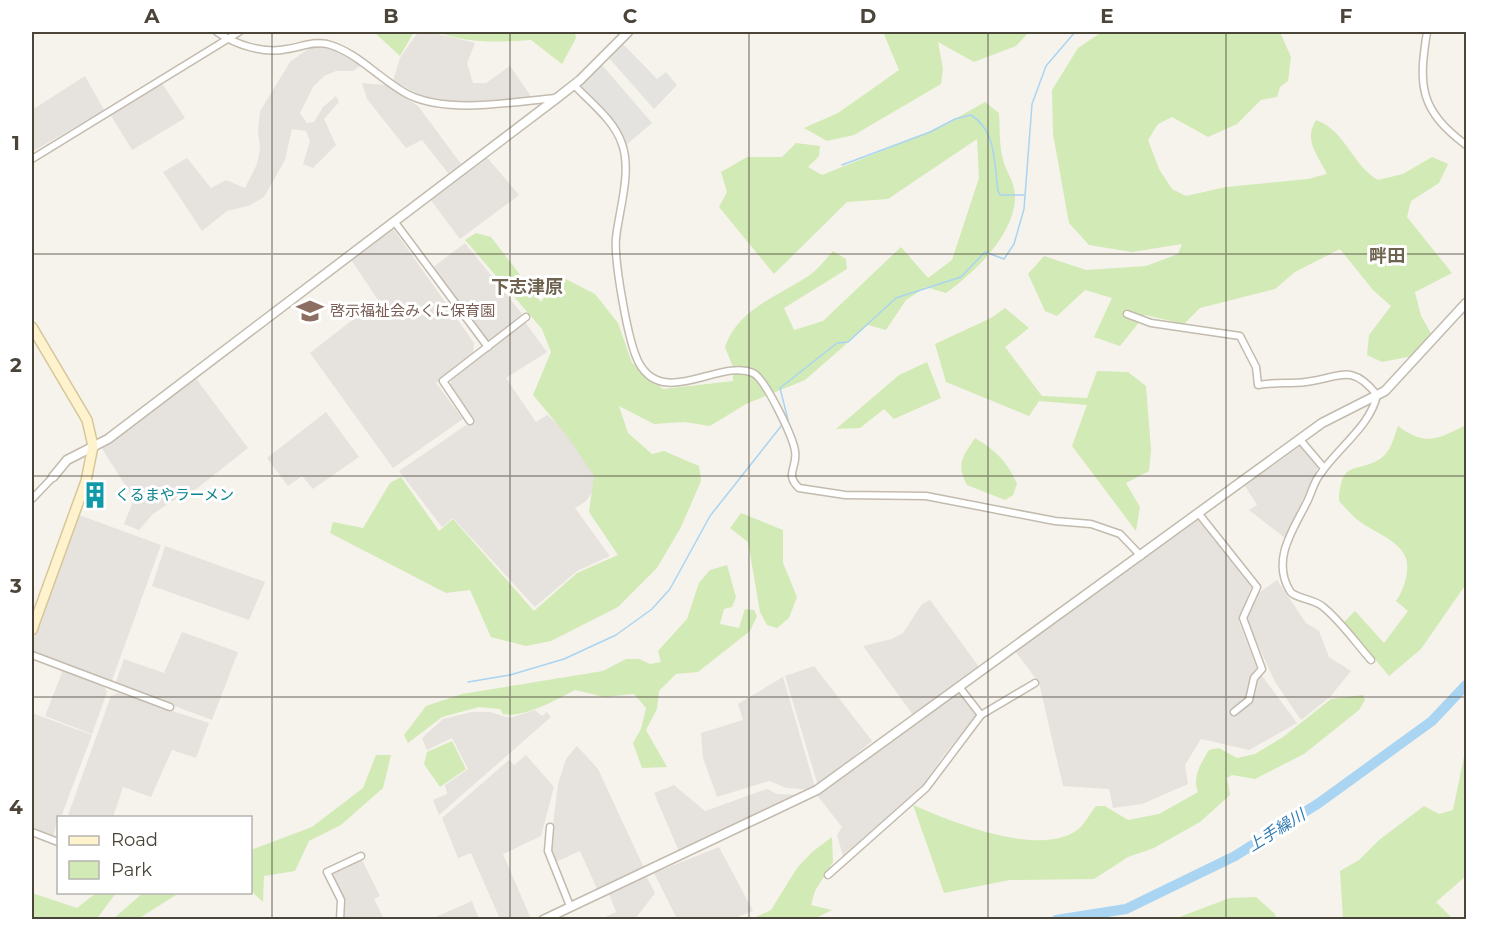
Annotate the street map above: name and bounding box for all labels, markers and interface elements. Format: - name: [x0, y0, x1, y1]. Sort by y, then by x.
- text: A: [143, 4, 160, 28]
- text: B: [383, 4, 399, 28]
- text: C: [623, 4, 638, 28]
- text: D: [860, 4, 876, 28]
- text: E: [1100, 4, 1114, 28]
- text: F: [1340, 4, 1353, 28]
- text: 1: [12, 131, 20, 155]
- district label: 畔田: [1369, 245, 1405, 267]
- district label: 下志津原: [491, 276, 563, 298]
- school or university icon: 啓示福祉会みくに保育園: [295, 296, 325, 326]
- place label: 啓示福祉会みくに保育園: [330, 301, 495, 320]
- text: 2: [10, 353, 22, 377]
- building icon: くるまやラーメン: [80, 480, 110, 510]
- place label: くるまやラーメン: [115, 485, 234, 504]
- text: 3: [9, 574, 22, 598]
- text: 4: [9, 795, 23, 819]
- water label: 上手繰川: [1244, 804, 1310, 855]
- legend: [57, 816, 252, 894]
- text: Road: [111, 829, 158, 851]
- text: Park: [111, 859, 152, 881]

